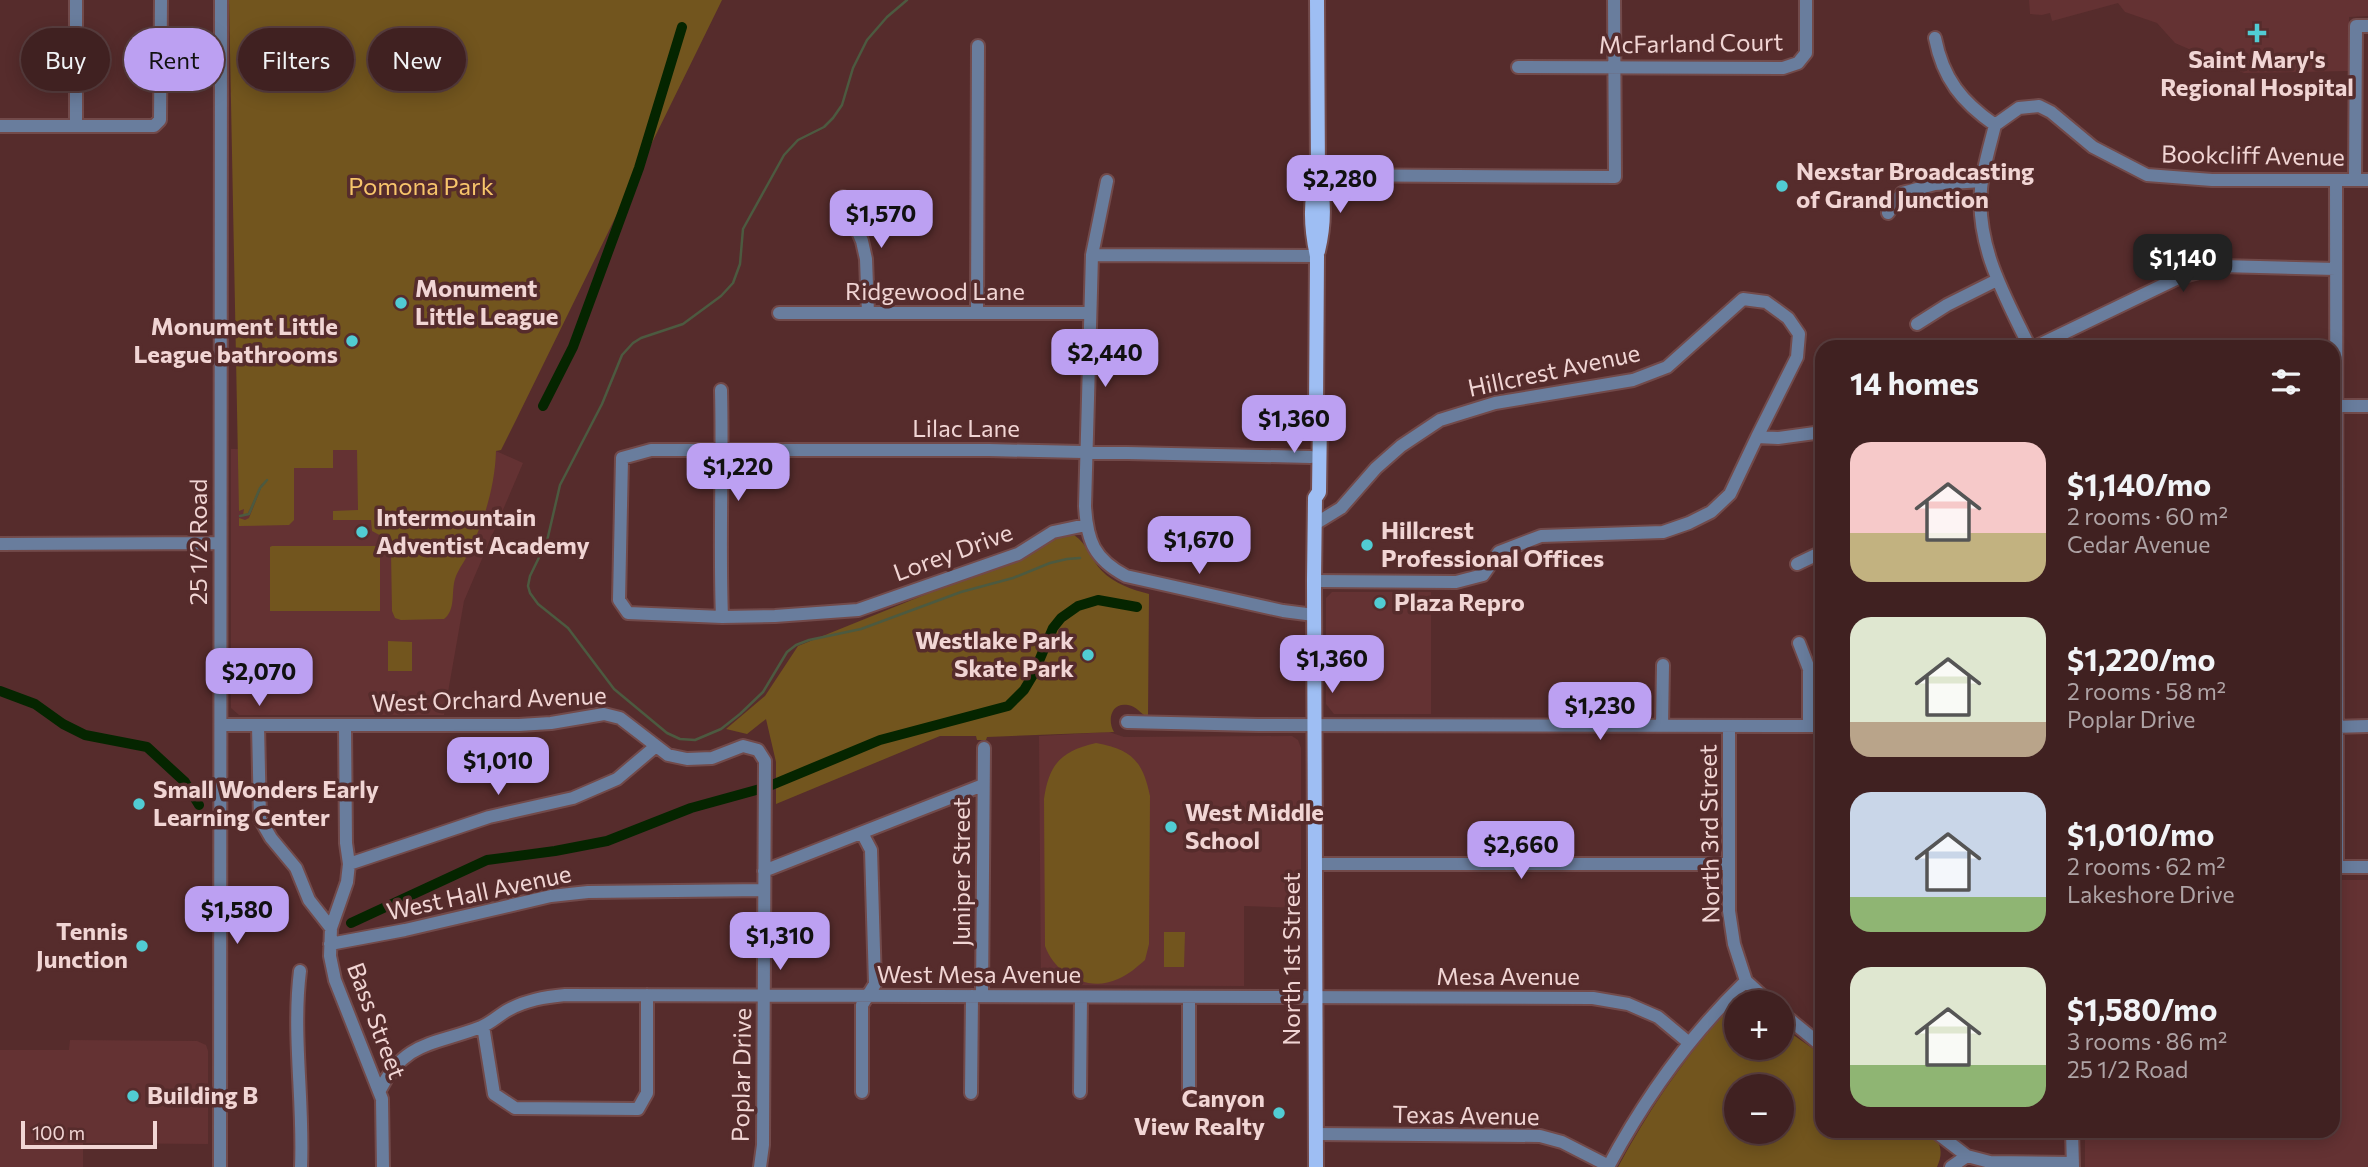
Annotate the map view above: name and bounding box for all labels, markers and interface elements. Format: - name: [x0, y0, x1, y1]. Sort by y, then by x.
- marker: Saint Mary's Regional Hospital: [2247, 23, 2267, 43]
- street label: McFarland Court: [1598, 26, 1784, 59]
- chip: Buy: [21, 28, 110, 91]
- chip: Rent: [124, 28, 224, 91]
- chip: Filters: [238, 28, 354, 91]
- chip: New: [368, 28, 466, 91]
- place label: Saint Mary's Regional Hospital: [2160, 44, 2354, 101]
- street label: Bookcliff Avenue: [2161, 138, 2345, 171]
- pin: $2,280: [1283, 156, 1397, 215]
- place label: Nexstar Broadcasting of Grand Junction: [1796, 156, 2034, 213]
- text: $2,280: [1303, 164, 1377, 192]
- park label: Pomona Park: [348, 171, 494, 200]
- marker: Nexstar Broadcasting of Grand Junction: [1774, 178, 1790, 194]
- pin: $1,570: [824, 190, 938, 250]
- text: $1,570: [846, 199, 916, 227]
- pin: $1,140: [2126, 234, 2240, 294]
- text: $1,140: [2149, 243, 2217, 271]
- place label: Monument Little League: [415, 273, 558, 330]
- street label: Ridgewood Lane: [845, 276, 1025, 305]
- marker: Monument Little League: [393, 295, 409, 311]
- place label: Monument Little League bathrooms: [133, 311, 338, 368]
- pin: $2,440: [1048, 330, 1162, 389]
- marker: Monument Little League bathrooms: [344, 333, 360, 349]
- street label: Hillcrest Avenue: [1465, 337, 1642, 402]
- text: $2,440: [1067, 338, 1143, 366]
- icon: filters: [2267, 363, 2305, 401]
- text: 14 homes: [1850, 364, 1979, 401]
- pin: $1,360: [1237, 396, 1351, 455]
- text: $1,360: [1258, 404, 1330, 432]
- street label: Lilac Lane: [912, 413, 1020, 442]
- pin: $1,220: [681, 444, 795, 503]
- text: $1,220: [703, 452, 773, 480]
- text: $1,140/mo: [2067, 465, 2211, 502]
- icon: home: [1906, 470, 1990, 554]
- street label: 25 1/2 Road: [183, 479, 212, 605]
- place label: Intermountain Adventist Academy: [376, 502, 590, 559]
- text: 2 rooms · 60 m²: [2067, 502, 2228, 530]
- place label: Hillcrest Professional Offices: [1381, 515, 1604, 572]
- pin: $1,670: [1142, 516, 1256, 576]
- street label: Lorey Drive: [889, 517, 1016, 587]
- marker: Intermountain Adventist Academy: [354, 524, 370, 540]
- text: $1,670: [1164, 525, 1234, 553]
- text: Cedar Avenue: [2067, 530, 2210, 558]
- marker: Hillcrest Professional Offices: [1359, 537, 1375, 553]
- place label: Plaza Repro: [1394, 587, 1525, 616]
- marker: Plaza Repro: [1372, 595, 1388, 611]
- place label: Westlake Park Skate Park: [915, 625, 1074, 682]
- pin: $1,360: [1275, 636, 1389, 695]
- text: $1,220/mo: [2067, 640, 2215, 677]
- text: $1,360: [1296, 644, 1368, 672]
- icon: home: [1906, 645, 1990, 729]
- marker: Westlake Park Skate Park: [1080, 647, 1096, 663]
- pin: $2,070: [202, 648, 316, 708]
- text: $2,070: [222, 657, 296, 685]
- text: 2 rooms · 58 m²: [2067, 677, 2226, 705]
- street label: West Orchard Avenue: [371, 680, 607, 717]
- pin: $1,230: [1543, 682, 1657, 742]
- text: $1,230: [1564, 691, 1636, 719]
- text: Poplar Drive: [2067, 705, 2195, 733]
- pin: $1,010: [441, 738, 555, 797]
- street label: North 3rd Street: [1692, 744, 1725, 924]
- text: $1,010: [463, 746, 533, 774]
- place label: Small Wonders Early Learning Center: [153, 774, 379, 831]
- marker: Small Wonders Early Learning Center: [131, 796, 147, 812]
- street label: Juniper Street: [946, 797, 975, 947]
- place label: West Middle School: [1185, 797, 1324, 854]
- text: $1,010/mo: [2067, 815, 2214, 852]
- marker: West Middle School: [1163, 819, 1179, 835]
- icon: home: [1906, 820, 1990, 904]
- pin: $2,660: [1464, 822, 1578, 881]
- text: $2,660: [1483, 830, 1559, 858]
- text: 2 rooms · 62 m²: [2067, 852, 2226, 880]
- street label: West Hall Avenue: [384, 858, 574, 925]
- street label: North 1st Street: [1276, 872, 1305, 1046]
- text: Lakeshore Drive: [2067, 880, 2235, 908]
- pin: $1,580: [180, 886, 294, 946]
- text: $1,580: [201, 895, 273, 923]
- pin: $1,310: [723, 912, 837, 972]
- place label: Tennis Junction: [36, 916, 128, 973]
- text: $1,310: [746, 921, 814, 949]
- marker: Tennis Junction: [134, 938, 150, 954]
- street label: Bass Street: [342, 958, 413, 1083]
- street label: West Mesa Avenue: [877, 959, 1081, 988]
- street label: Mesa Avenue: [1436, 961, 1580, 990]
- map controls: [1724, 990, 1794, 1144]
- button: +: [1724, 990, 1794, 1060]
- text: $1,580/mo: [2067, 990, 2217, 1027]
- icon: home: [1906, 995, 1990, 1079]
- street label: Poplar Drive: [725, 1008, 756, 1142]
- text: 3 rooms · 86 m²: [2067, 1027, 2227, 1055]
- text: 25 1/2 Road: [2067, 1055, 2188, 1083]
- button: −: [1724, 1074, 1794, 1144]
- place label: Building B: [147, 1080, 258, 1109]
- place label: Canyon View Realty: [1134, 1083, 1265, 1140]
- marker: Building B: [125, 1088, 141, 1104]
- street label: Texas Avenue: [1392, 1099, 1540, 1130]
- marker: Canyon View Realty: [1271, 1105, 1287, 1121]
- scale bar: [21, 1118, 158, 1150]
- text: 100 m: [32, 1121, 85, 1144]

